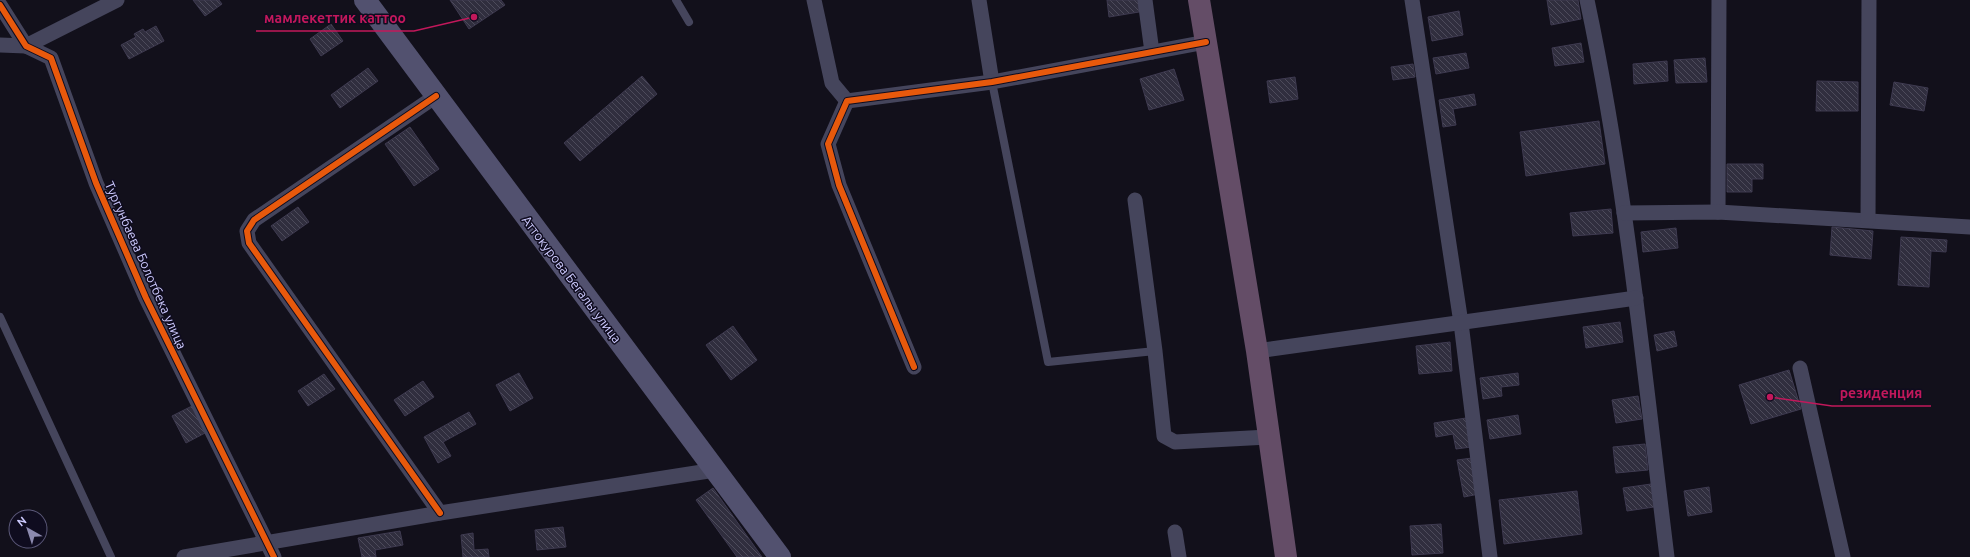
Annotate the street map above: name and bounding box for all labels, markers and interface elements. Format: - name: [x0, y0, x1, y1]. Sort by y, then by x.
- callout: мамлекеттик каттоо: [256, 5, 414, 31]
- text: мамлекеттик каттоо: [264, 10, 406, 26]
- street label: Тургунбаева Болотбека улица: [103, 179, 189, 351]
- street label: Аттокурова Бегалы улица: [520, 213, 624, 345]
- callout: резиденция: [1832, 380, 1931, 406]
- text: резиденция: [1840, 385, 1922, 401]
- north arrow: [8, 509, 48, 549]
- text: N: [15, 514, 29, 528]

